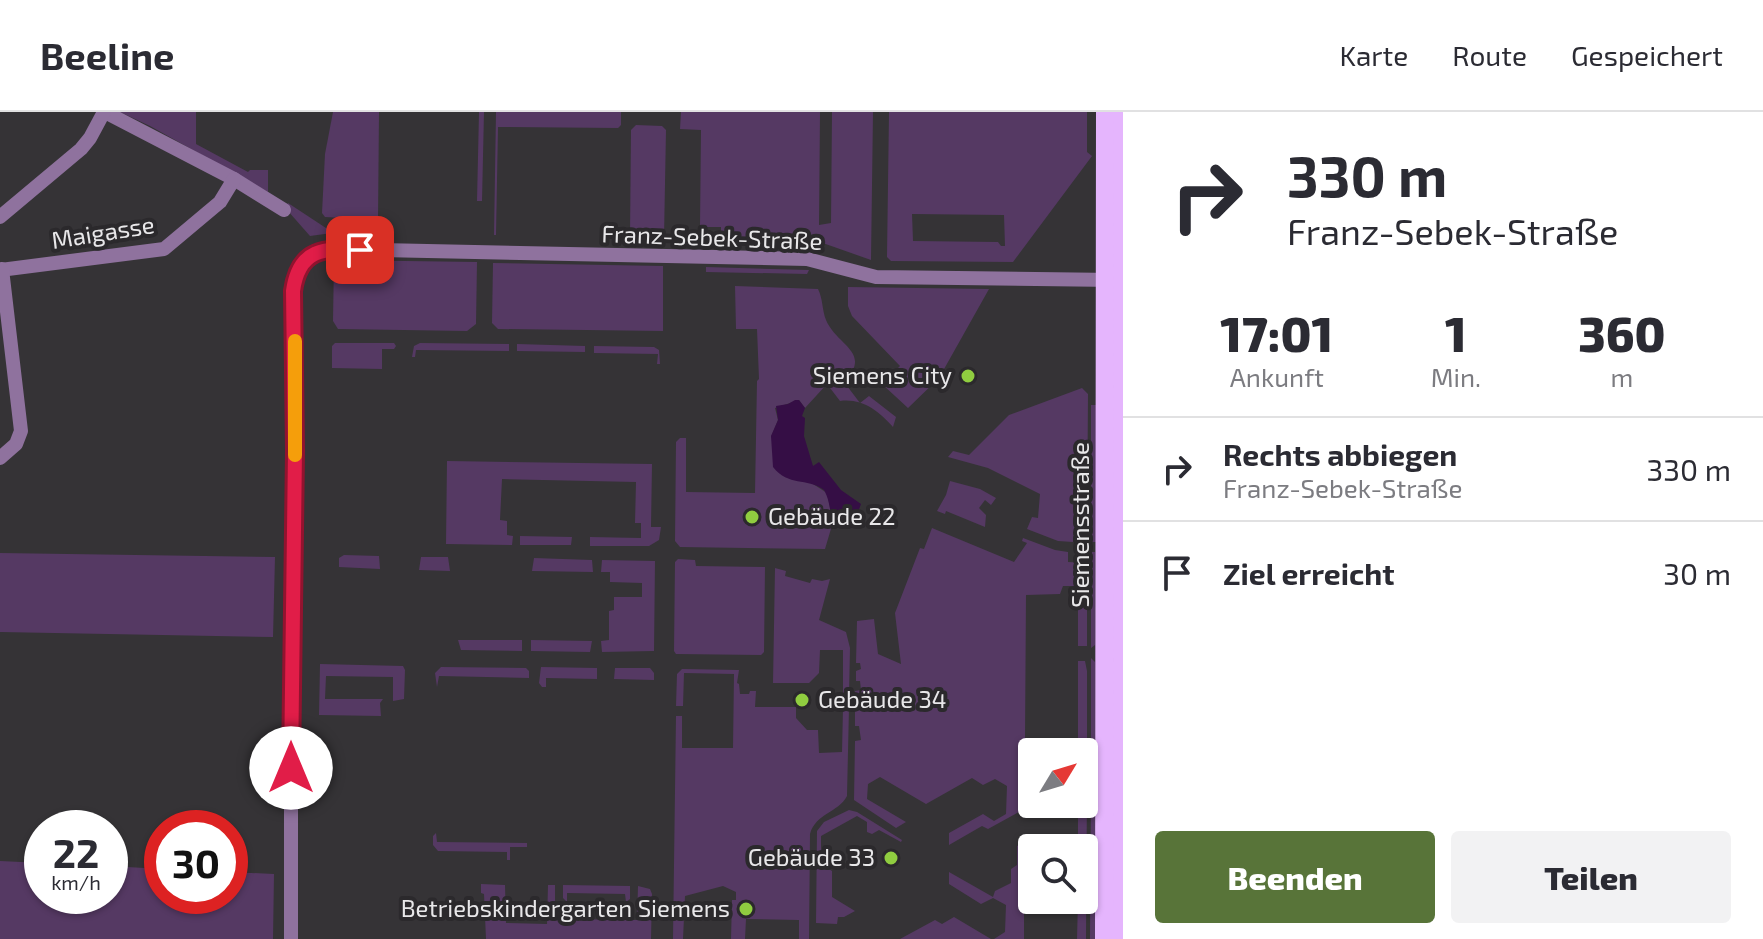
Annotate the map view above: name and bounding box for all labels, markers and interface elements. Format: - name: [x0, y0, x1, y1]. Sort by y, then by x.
- text: Beeline: [40, 32, 174, 78]
- text: Karte: [1339, 38, 1408, 72]
- text: Route: [1452, 38, 1527, 72]
- text: Gespeichert: [1571, 38, 1723, 72]
- text: 330 m: [1287, 141, 1447, 208]
- icon: right: [1155, 144, 1259, 248]
- street label: Maigasse: [49, 209, 156, 254]
- text: Franz-Sebek-Straße: [1287, 209, 1618, 252]
- pin: [326, 216, 394, 284]
- street label: Franz-Sebek-Straße: [601, 218, 823, 255]
- icon: arrive: [338, 228, 382, 272]
- text: 17:01: [1220, 304, 1333, 362]
- text: 1: [1445, 304, 1467, 362]
- text: 360: [1578, 304, 1666, 362]
- place label: Siemens City: [813, 360, 952, 389]
- text: Ankunft: [1230, 361, 1324, 392]
- text: Min.: [1431, 361, 1481, 392]
- text: m: [1611, 361, 1633, 392]
- marker: Siemens City: [959, 367, 977, 385]
- text: Rechts abbiegen: [1223, 436, 1457, 472]
- street label: Siemensstraße: [1065, 442, 1094, 608]
- icon: right: [1155, 447, 1199, 491]
- text: 330 m: [1647, 451, 1731, 487]
- text: Franz-Sebek-Straße: [1223, 472, 1462, 503]
- place label: Gebäude 22: [768, 501, 895, 530]
- marker: Gebäude 22: [743, 508, 761, 526]
- icon: arrive: [1155, 551, 1199, 595]
- text: Ziel erreicht: [1223, 555, 1395, 591]
- text: 30 m: [1663, 555, 1731, 591]
- place label: Gebäude 34: [818, 684, 947, 713]
- marker: Gebäude 34: [793, 691, 811, 709]
- position arrow: [249, 726, 333, 810]
- north arrow: [1018, 738, 1098, 818]
- map controls: [1018, 738, 1098, 914]
- speed limit sign: 30: [144, 810, 248, 914]
- text: 22: [53, 828, 99, 876]
- button: Beenden: [1155, 831, 1435, 923]
- button: Teilen: [1451, 831, 1731, 923]
- button: search: [1018, 834, 1098, 914]
- place label: Gebäude 33: [748, 842, 875, 871]
- marker: Gebäude 33: [882, 849, 900, 867]
- text: km/h: [51, 870, 101, 894]
- place label: Betriebskindergarten Siemens: [401, 893, 730, 922]
- marker: Betriebskindergarten Siemens: [737, 900, 755, 918]

